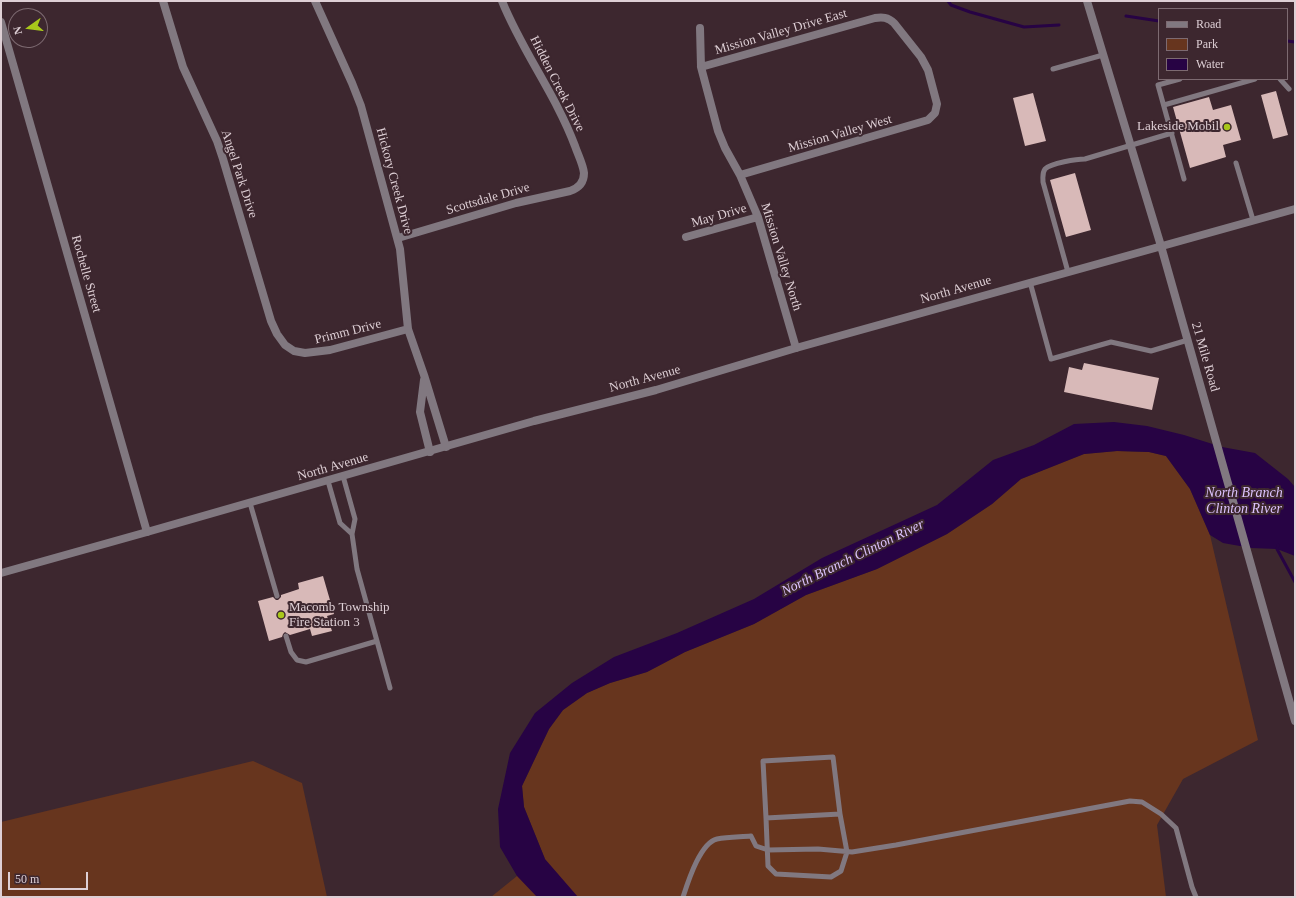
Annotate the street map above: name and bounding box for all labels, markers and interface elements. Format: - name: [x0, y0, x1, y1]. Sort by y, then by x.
- street label: Mission Valley Drive East: [713, 6, 849, 58]
- north arrow: [8, 8, 48, 48]
- legend: [1158, 8, 1288, 80]
- text: Road: [1196, 17, 1221, 31]
- text: N: [11, 25, 24, 36]
- street label: Hidden Creek Drive: [526, 33, 588, 135]
- text: Park: [1196, 37, 1218, 51]
- text: Water: [1196, 57, 1224, 71]
- street label: Mission Valley West: [786, 112, 894, 156]
- place label: Lakeside Mobil: [1137, 119, 1219, 135]
- marker: Lakeside Mobil: [1222, 122, 1232, 132]
- street label: Hickory Creek Drive: [372, 126, 416, 236]
- street label: Angel Park Drive: [217, 128, 261, 220]
- street label: Scottsdale Drive: [444, 180, 532, 218]
- street label: May Drive: [690, 201, 748, 231]
- street label: Mission Valley North: [757, 201, 805, 313]
- street label: Rochelle Street: [68, 234, 104, 314]
- street label: North Avenue: [919, 272, 993, 308]
- street label: Primm Drive: [313, 316, 383, 348]
- street label: 21 Mile Road: [1188, 320, 1222, 394]
- street label: North Avenue: [608, 362, 682, 396]
- street label: North Avenue: [296, 449, 370, 485]
- water label: North Branch Clinton River: [1205, 485, 1283, 518]
- water label: North Branch Clinton River: [779, 516, 927, 600]
- place label: Macomb Township Fire Station 3: [289, 600, 390, 631]
- marker: Macomb Township Fire Station 3: [276, 610, 286, 620]
- scale bar: [10, 864, 90, 890]
- text: 50 m: [15, 872, 39, 886]

